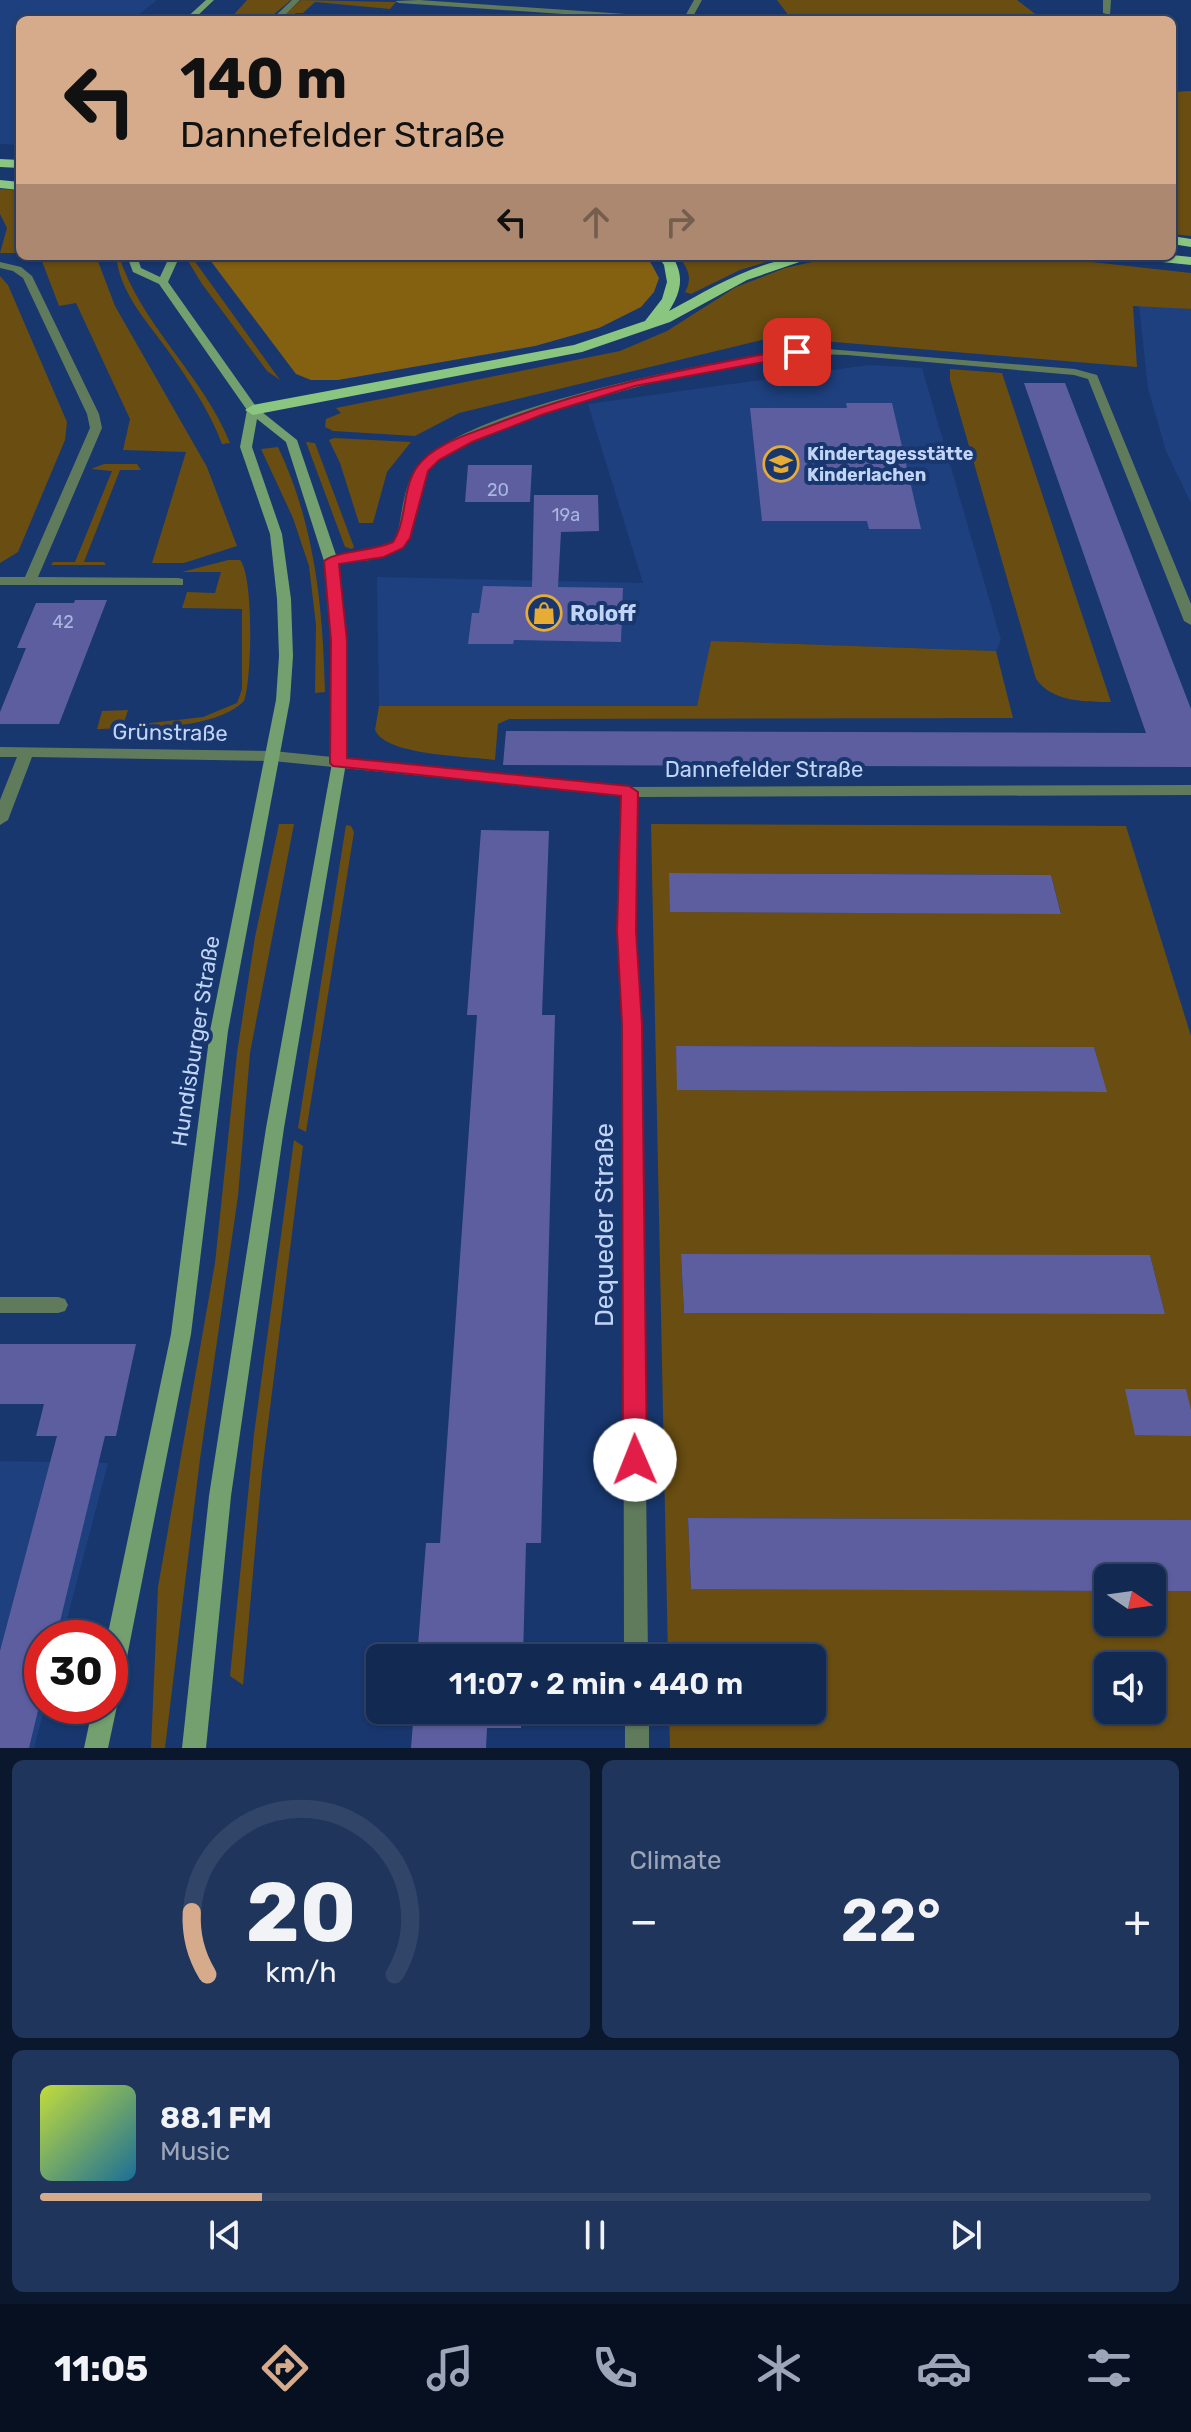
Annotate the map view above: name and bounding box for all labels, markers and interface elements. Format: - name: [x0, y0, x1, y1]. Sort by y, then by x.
- text: 140 m: [180, 46, 347, 112]
- icon: left: [48, 48, 152, 152]
- text: Dannefelder Straße: [180, 113, 505, 156]
- icon: left: [490, 200, 534, 244]
- icon: ahead: [574, 200, 618, 244]
- icon: right: [658, 200, 702, 244]
- pin: [763, 318, 831, 386]
- icon: arrive: [775, 330, 819, 374]
- place label: Kindertagesstätte Kinderlachen: [807, 443, 974, 486]
- school or university icon: Kindertagesstätte Kinderlachen: [762, 445, 800, 483]
- house number: 20: [487, 479, 509, 501]
- house number: 19a: [552, 504, 580, 526]
- shop icon: Roloff: [525, 594, 563, 632]
- place label: Roloff: [570, 600, 636, 627]
- house number: 42: [52, 611, 74, 633]
- street label: Grünstraße: [112, 718, 228, 747]
- street label: Dannefelder Straße: [665, 756, 863, 783]
- street label: Hundisburger Straße: [166, 934, 225, 1148]
- street label: Dequeder Straße: [589, 1123, 620, 1327]
- position arrow: [593, 1418, 677, 1502]
- north arrow: [1094, 1564, 1166, 1636]
- map controls: [1094, 1564, 1166, 1724]
- speed limit sign: 30: [24, 1620, 128, 1724]
- button: sound: [1094, 1652, 1166, 1724]
- text: 11:07 · 2 min · 440 m: [449, 1666, 743, 1702]
- text: Climate: [630, 1845, 722, 1876]
- text: 20: [245, 1863, 356, 1962]
- text: 22°: [841, 1885, 941, 1956]
- text: −: [630, 1895, 658, 1947]
- text: +: [1124, 1895, 1151, 1947]
- text: km/h: [265, 1955, 336, 1989]
- text: 88.1 FM: [160, 2100, 272, 2136]
- text: Music: [160, 2136, 230, 2167]
- icon: previous: [203, 2213, 247, 2257]
- icon: pause: [573, 2213, 617, 2257]
- icon: next: [944, 2213, 988, 2257]
- icon: directions: [257, 2340, 313, 2396]
- icon: music: [422, 2340, 478, 2396]
- icon: phone: [587, 2340, 643, 2396]
- icon: climate: [751, 2340, 807, 2396]
- icon: car: [916, 2340, 972, 2396]
- icon: filters: [1081, 2340, 1137, 2396]
- text: 11:05: [54, 2347, 148, 2390]

